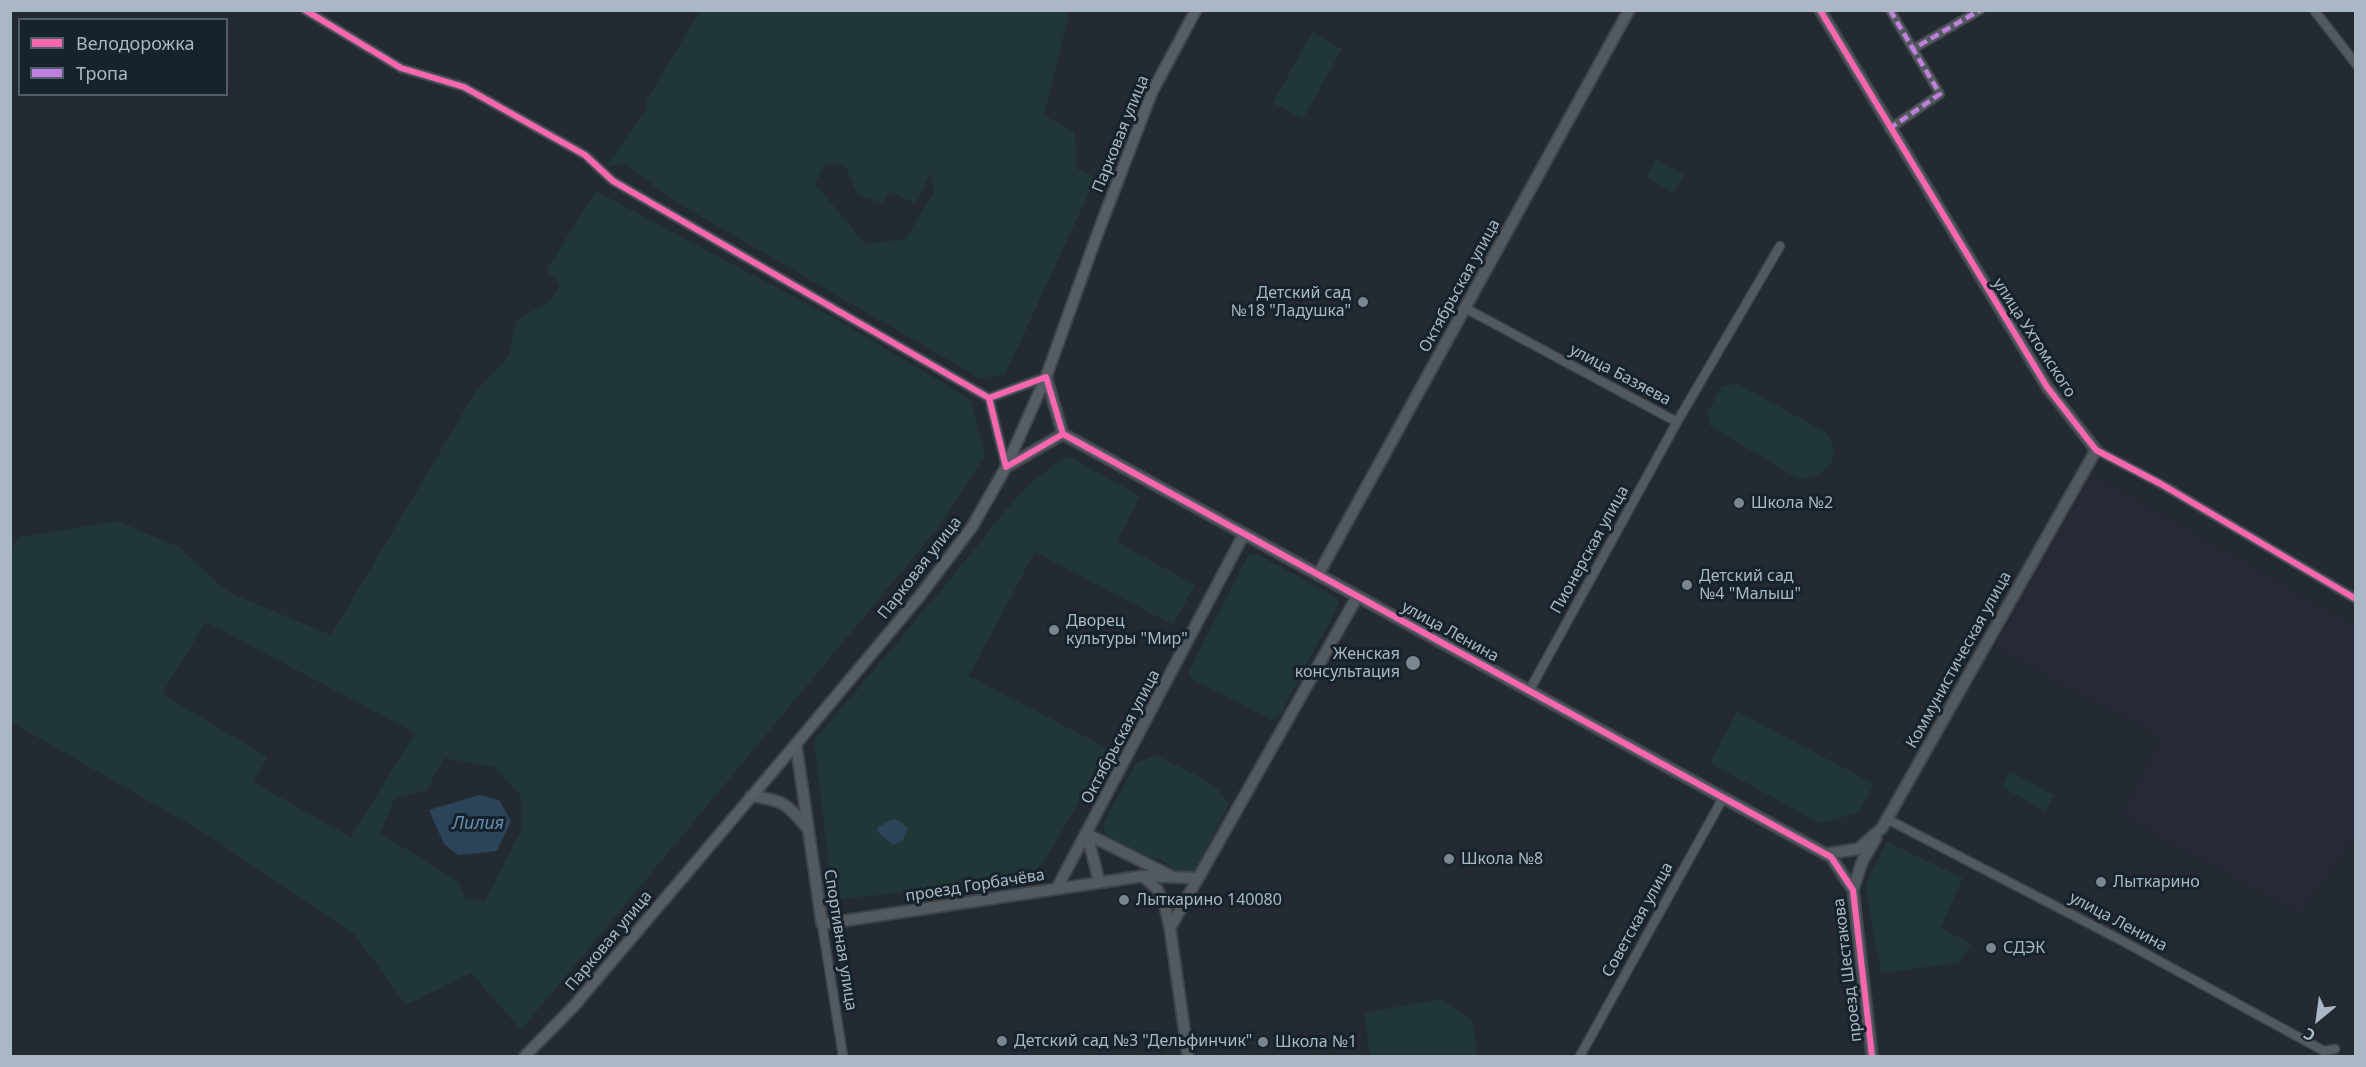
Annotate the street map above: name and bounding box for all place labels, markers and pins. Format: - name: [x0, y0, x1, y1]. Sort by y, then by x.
- place label: Детский сад №18 "Ладушка": [1231, 283, 1351, 321]
- marker: Детский сад №18 "Ладушка": [1356, 295, 1370, 309]
- place label: Школа №2: [1751, 493, 1833, 513]
- marker: Школа №2: [1732, 496, 1746, 510]
- place label: Детский сад №4 "Малыш": [1699, 566, 1801, 604]
- marker: Детский сад №4 "Малыш": [1680, 578, 1694, 592]
- place label: Дворец культуры "Мир": [1066, 611, 1188, 649]
- marker: Дворец культуры "Мир": [1047, 623, 1061, 637]
- place label: Женская консультация: [1295, 644, 1400, 682]
- marker: Женская консультация: [1404, 654, 1422, 672]
- place label: Школа №8: [1461, 849, 1543, 869]
- marker: Школа №8: [1442, 852, 1456, 866]
- place label: Лыткарино: [2113, 872, 2200, 892]
- marker: Лыткарино: [2094, 875, 2108, 889]
- place label: Лыткарино 140080: [1136, 890, 1282, 910]
- marker: Лыткарино 140080: [1117, 893, 1131, 907]
- place label: СДЭК: [2003, 938, 2045, 958]
- marker: СДЭК: [1984, 941, 1998, 955]
- place label: Детский сад №3 "Дельфинчик": [1014, 1031, 1252, 1051]
- place label: Школа №1: [1275, 1032, 1357, 1052]
- marker: Детский сад №3 "Дельфинчик": [995, 1034, 1009, 1048]
- marker: Школа №1: [1256, 1035, 1270, 1049]

